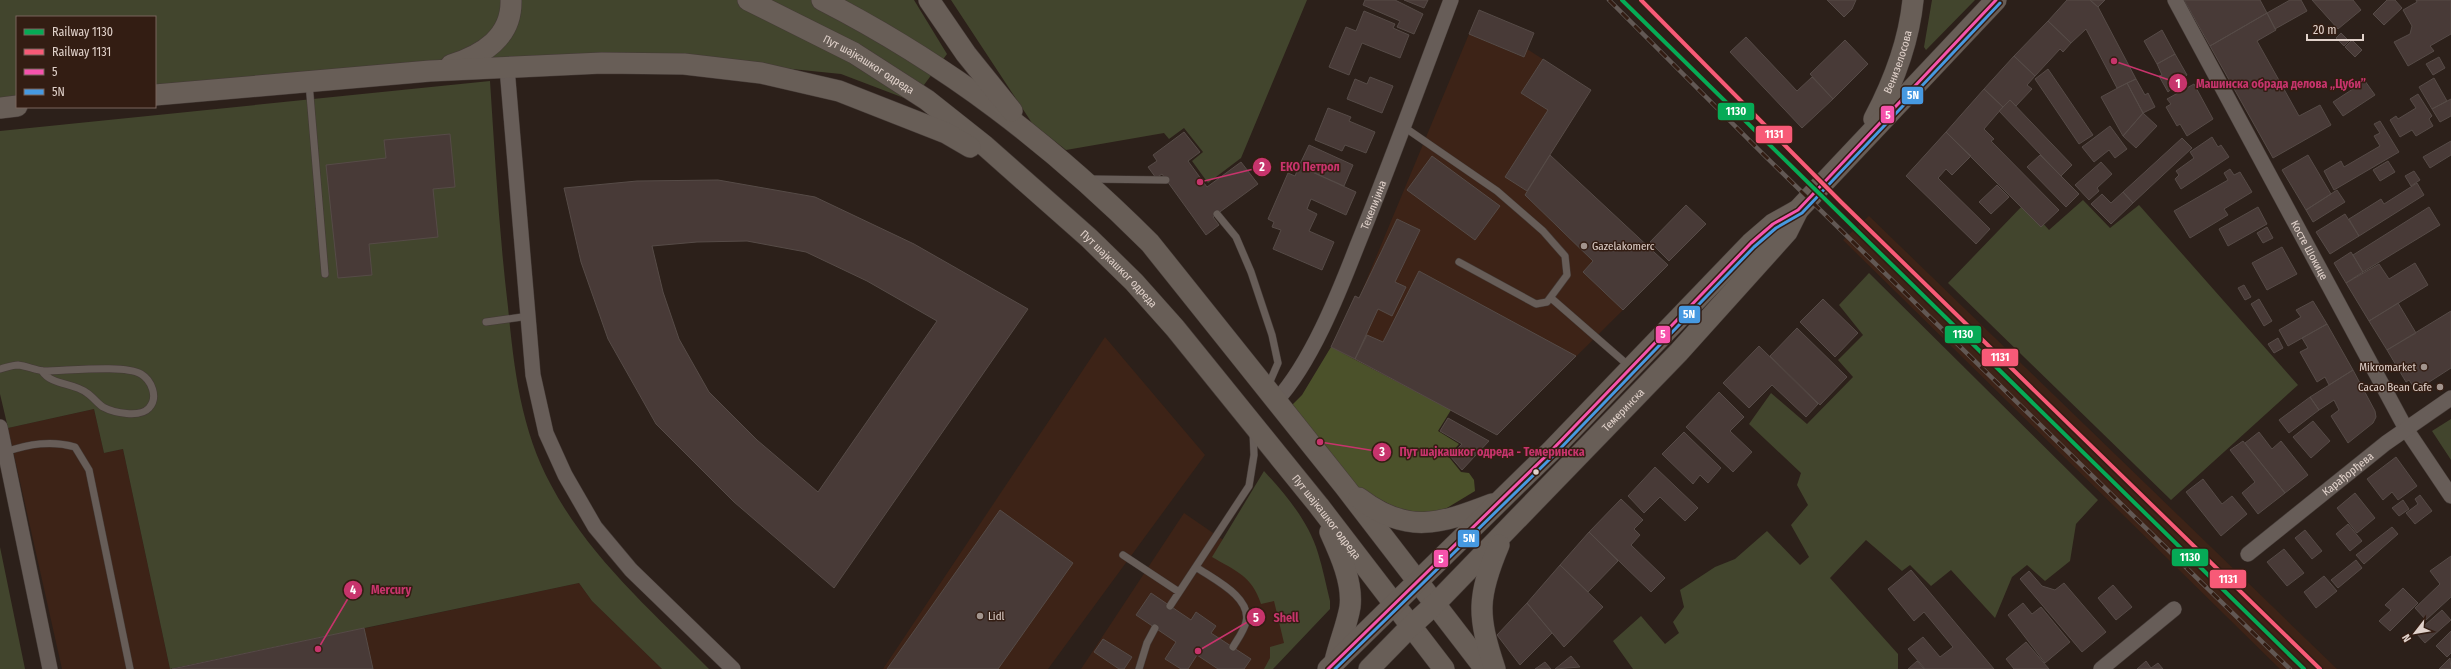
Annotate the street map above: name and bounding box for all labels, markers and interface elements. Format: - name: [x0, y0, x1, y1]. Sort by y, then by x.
- legend: [16, 16, 156, 108]
- scale bar: [2307, 16, 2363, 42]
- text: 20 m: [2313, 23, 2337, 37]
- text: Railway 1130: [52, 25, 113, 39]
- street label: Венизелосова: [1881, 29, 1914, 96]
- street label: Пут шајкашког одреда: [821, 32, 917, 97]
- text: Railway 1131: [52, 45, 111, 59]
- text: 5: [52, 65, 58, 79]
- callout: Машинска обрада делова „Цуби”: [2168, 71, 2374, 95]
- text: 1: [2175, 77, 2181, 91]
- text: Машинска обрада делова „Цуби”: [2196, 77, 2366, 91]
- text: 5N: [52, 85, 65, 99]
- line badge: 5N: [1901, 86, 1924, 105]
- text: 5N: [1907, 89, 1919, 102]
- line badge: 1130: [1717, 102, 1755, 121]
- text: 1130: [1726, 105, 1746, 118]
- line badge: 5: [1880, 105, 1895, 124]
- text: 5: [1885, 109, 1891, 122]
- line badge: 1131: [1755, 125, 1793, 144]
- text: 1131: [1765, 128, 1783, 141]
- callout: ЕКО Петрол: [1252, 155, 1348, 179]
- text: 2: [1258, 160, 1265, 174]
- text: ЕКО Петрол: [1280, 160, 1340, 174]
- street label: Текелијина: [1358, 178, 1389, 231]
- street label: Косте Шокице: [2288, 218, 2331, 282]
- street label: Пут шајкашког одреда: [1078, 227, 1160, 310]
- place label: Gazelakomerc: [1592, 240, 1655, 253]
- marker: Gazelakomerc: [1579, 241, 1589, 251]
- line badge: 5N: [1678, 305, 1701, 324]
- text: 5N: [1683, 308, 1695, 321]
- line badge: 5: [1655, 325, 1671, 344]
- line badge: 1130: [1944, 325, 1982, 344]
- text: 5: [1660, 328, 1666, 341]
- text: 1130: [1953, 328, 1973, 341]
- line badge: 1131: [1981, 348, 2019, 367]
- text: 1131: [1991, 351, 2009, 364]
- place label: Mikromarket: [2359, 361, 2416, 374]
- marker: Mikromarket: [2419, 362, 2429, 372]
- place label: Cacao Bean Cafe: [2358, 381, 2432, 394]
- marker: Cacao Bean Cafe: [2435, 382, 2445, 392]
- street label: Темеринска: [1599, 386, 1647, 434]
- callout: Пут шајкашког одреда - Темеринска: [1372, 440, 1593, 464]
- text: 3: [1378, 445, 1385, 459]
- text: Пут шајкашког одреда - Темеринска: [1399, 445, 1585, 459]
- street label: Карађорђева: [2320, 449, 2376, 498]
- unlabelled marker: [1531, 467, 1541, 477]
- street label: Пут шајкашког одреда: [1290, 472, 1364, 562]
- line badge: 5N: [1457, 529, 1480, 548]
- text: 5N: [1463, 532, 1475, 545]
- line badge: 1130: [2171, 548, 2209, 567]
- line badge: 5: [1433, 549, 1449, 568]
- text: 1130: [2180, 551, 2200, 564]
- text: 5: [1438, 553, 1444, 566]
- line badge: 1131: [2209, 569, 2247, 589]
- text: 1131: [2219, 573, 2237, 586]
- callout: Mercury: [343, 578, 419, 602]
- text: 4: [350, 583, 356, 597]
- text: Mercury: [371, 583, 411, 597]
- callout: Shell: [1246, 605, 1307, 629]
- place label: Lidl: [988, 610, 1005, 623]
- marker: Lidl: [975, 611, 985, 621]
- text: 5: [1253, 611, 1259, 625]
- text: Shell: [1273, 611, 1299, 625]
- north arrow: [2395, 613, 2435, 653]
- text: N: [2400, 632, 2414, 644]

